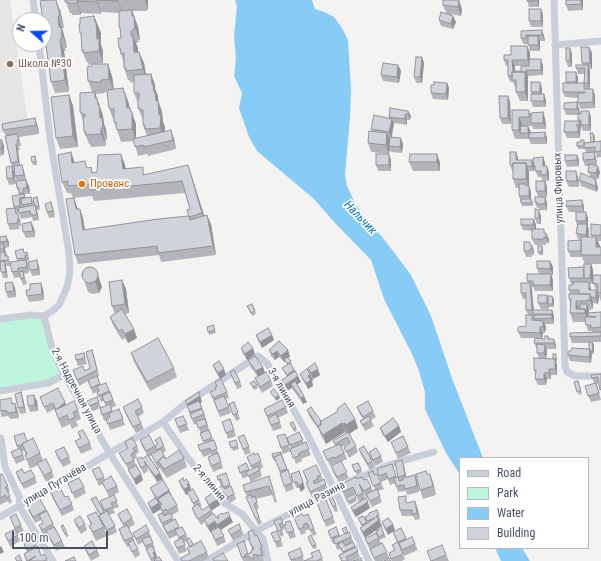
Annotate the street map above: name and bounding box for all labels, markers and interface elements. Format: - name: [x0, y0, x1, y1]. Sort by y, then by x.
- north arrow: [12, 12, 52, 52]
- text: N: [14, 23, 28, 33]
- place label: Школа №30: [18, 57, 72, 71]
- marker: Школа №30: [5, 59, 15, 69]
- street label: улица Фировых: [551, 152, 567, 224]
- place label: Прованс: [90, 177, 129, 191]
- marker: Прованс: [77, 179, 87, 189]
- water label: Нальчик: [341, 198, 379, 238]
- street label: 2-я Надречная улица: [48, 346, 104, 436]
- street label: 3-я линия: [264, 366, 298, 410]
- legend: [459, 457, 589, 549]
- street label: улица Пугачёва: [21, 461, 89, 509]
- street label: 2-я линия: [190, 462, 228, 504]
- text: Road: [497, 466, 521, 480]
- street label: улица Разина: [287, 479, 347, 519]
- text: Park: [497, 486, 518, 500]
- text: Water: [497, 506, 525, 520]
- scale bar: [14, 523, 110, 549]
- text: Building: [497, 526, 535, 540]
- text: 100 m: [19, 531, 49, 545]

